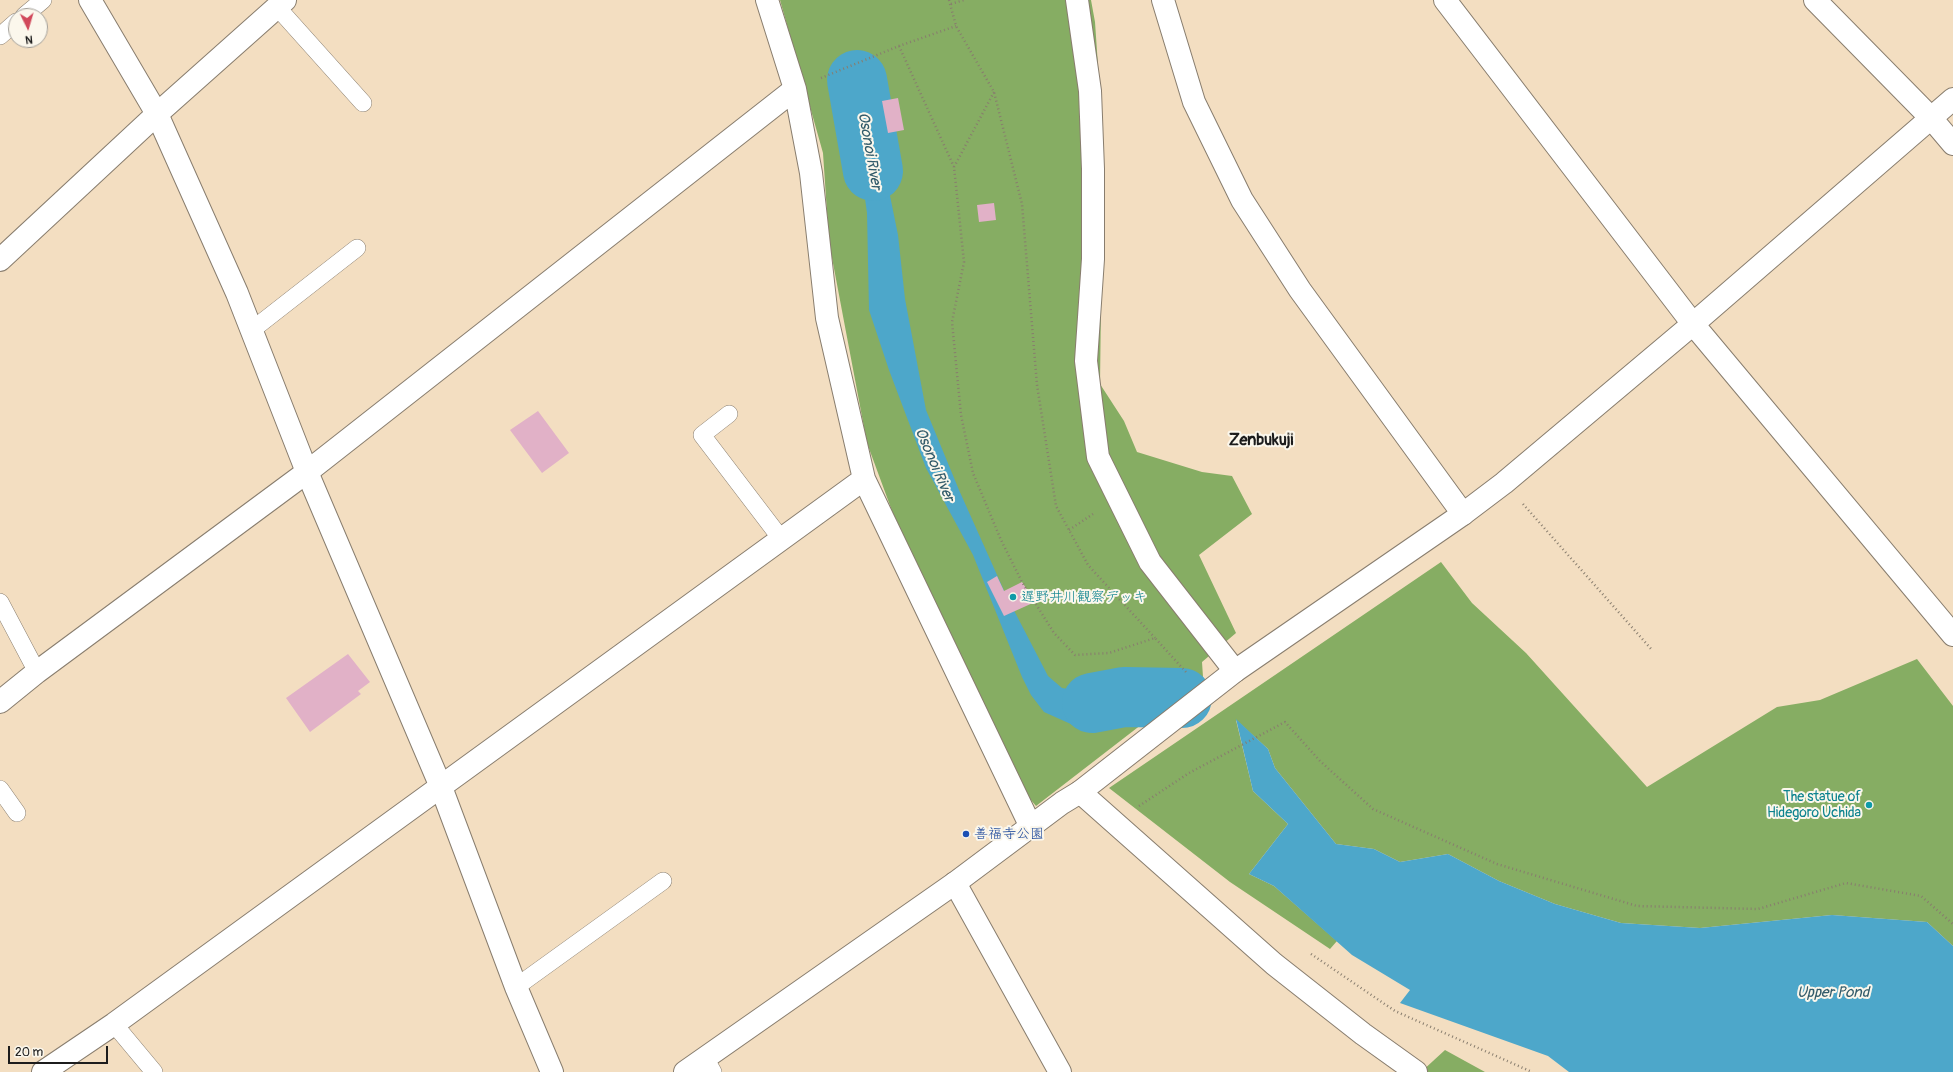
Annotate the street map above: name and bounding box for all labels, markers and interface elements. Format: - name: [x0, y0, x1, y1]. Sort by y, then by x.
- north arrow: [8, 8, 48, 48]
- text: N: [25, 33, 33, 46]
- water label: Osonoi River: [853, 111, 885, 191]
- water label: Osonoi River: [910, 425, 958, 505]
- district label: Zenbukuji: [1229, 431, 1293, 451]
- place label: 遅野井川観察デッキ: [1021, 589, 1147, 605]
- marker: 遅野井川観察デッキ: [1008, 592, 1018, 602]
- place label: The statue of Hidegoro Uchida: [1767, 789, 1861, 822]
- marker: The statue of Hidegoro Uchida: [1864, 800, 1874, 810]
- place label: 善福寺公園: [974, 826, 1044, 842]
- marker: 善福寺公園: [961, 829, 971, 839]
- water label: Upper Pond: [1797, 984, 1869, 1002]
- scale bar: [10, 1038, 110, 1064]
- text: 20 m: [15, 1045, 43, 1060]

